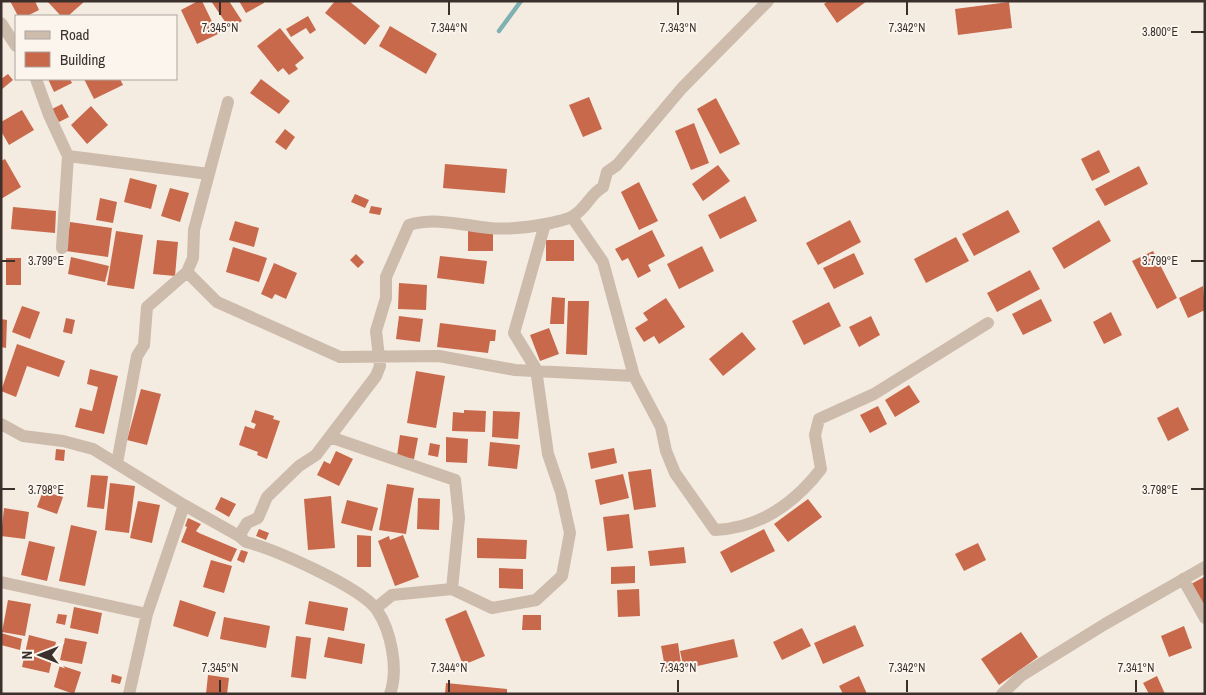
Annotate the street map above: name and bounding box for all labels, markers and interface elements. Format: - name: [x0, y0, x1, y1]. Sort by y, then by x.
- legend: [15, 15, 178, 80]
- text: 7.345°N: [202, 20, 238, 36]
- text: 7.344°N: [431, 20, 467, 36]
- text: 7.343°N: [660, 20, 696, 36]
- text: 7.342°N: [889, 20, 925, 36]
- text: Road: [60, 24, 89, 45]
- text: 3.800°E: [1142, 24, 1178, 40]
- text: Building: [60, 49, 105, 70]
- text: 3.799°E: [28, 253, 64, 269]
- text: 3.799°E: [1142, 253, 1178, 269]
- text: 3.798°E: [28, 482, 64, 498]
- text: 3.798°E: [1142, 482, 1178, 498]
- north arrow: [15, 630, 65, 680]
- text: N: [18, 651, 36, 659]
- text: 7.345°N: [202, 660, 238, 676]
- text: 7.344°N: [431, 660, 467, 676]
- text: 7.343°N: [660, 660, 696, 676]
- text: 7.342°N: [889, 660, 925, 676]
- text: 7.341°N: [1118, 660, 1154, 676]

